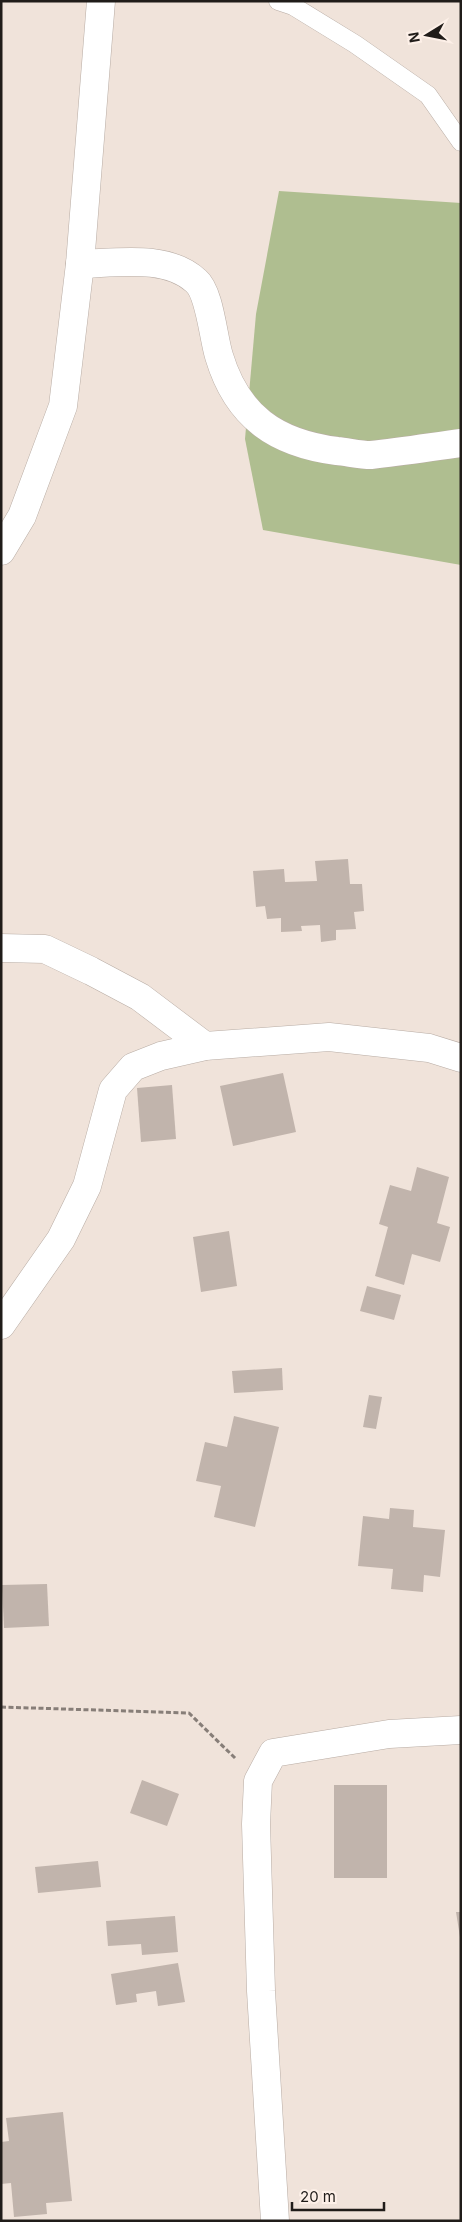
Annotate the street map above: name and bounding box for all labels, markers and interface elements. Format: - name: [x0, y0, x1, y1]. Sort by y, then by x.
- north arrow: [402, 10, 452, 60]
- text: N: [404, 31, 423, 44]
- scale bar: [292, 2180, 384, 2212]
- text: 20 m: [300, 2187, 336, 2206]

